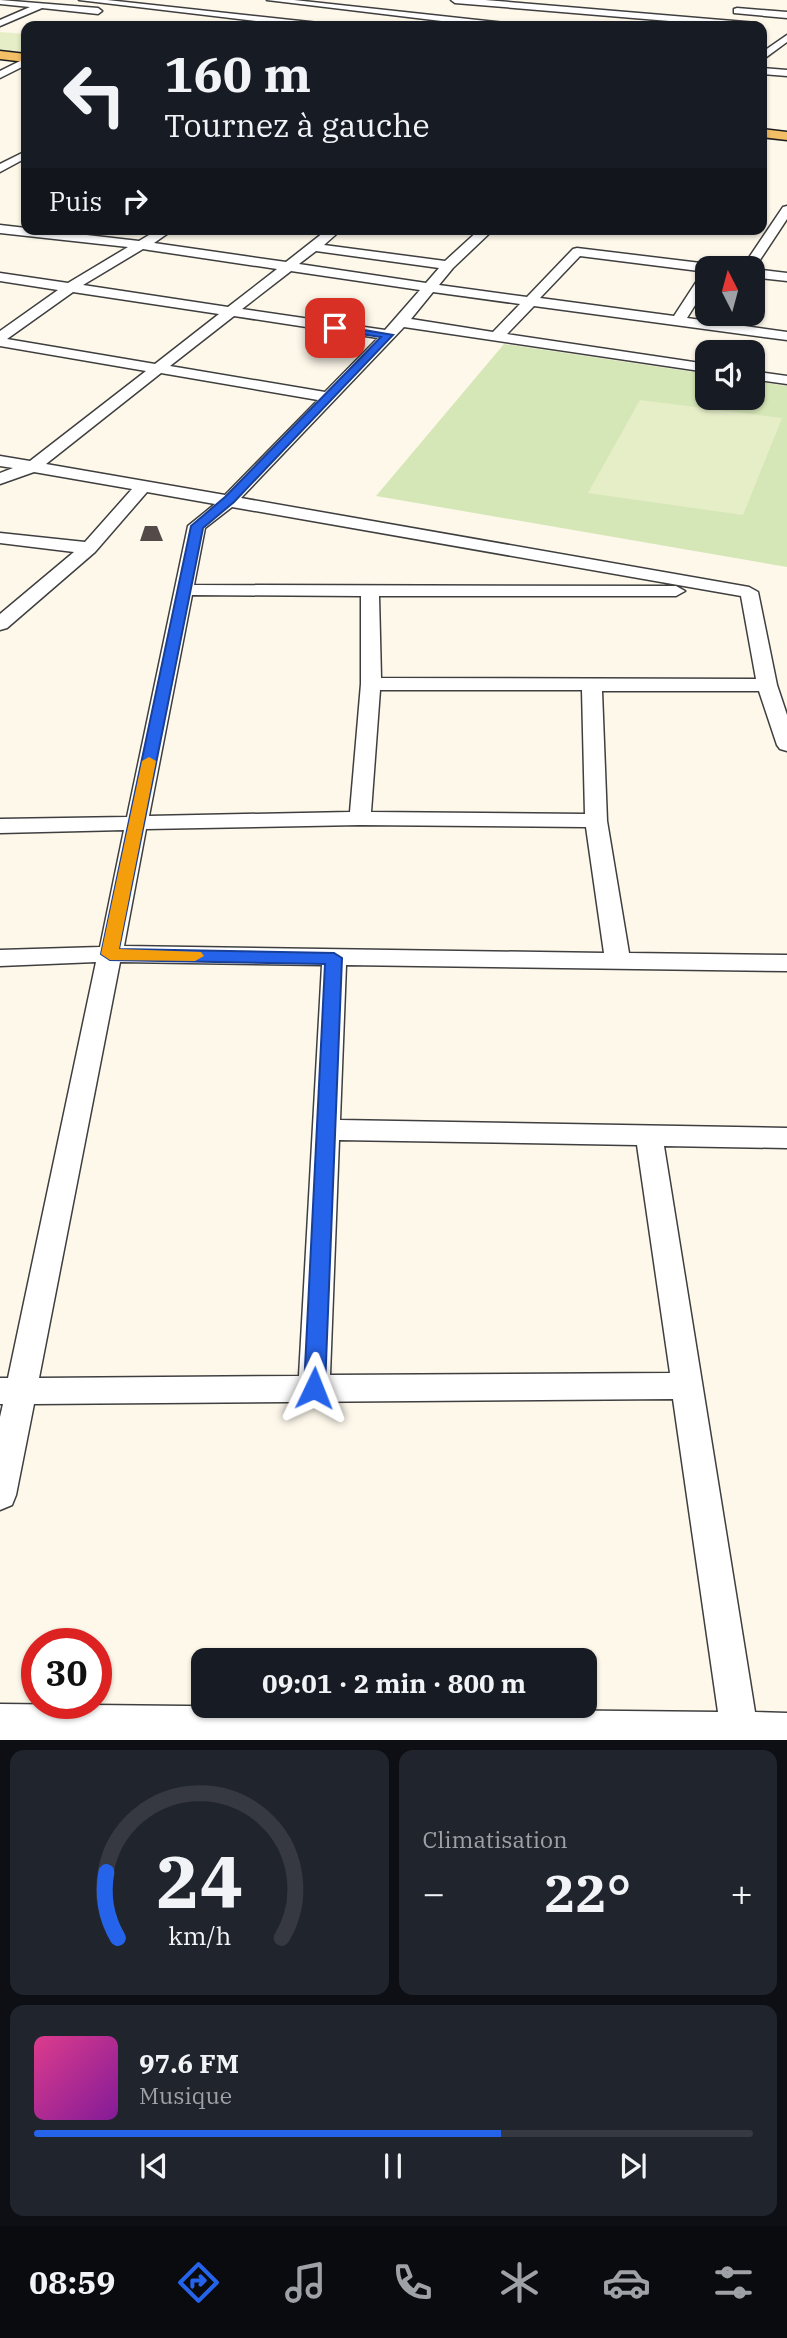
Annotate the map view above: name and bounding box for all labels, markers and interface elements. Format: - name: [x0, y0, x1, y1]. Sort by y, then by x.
- text: 160 m: [164, 42, 311, 105]
- icon: left: [49, 49, 140, 140]
- text: Tournez à gauche: [164, 104, 430, 146]
- icon: right: [116, 182, 154, 220]
- text: Puis: [49, 184, 102, 218]
- north arrow: [695, 256, 765, 326]
- map controls: [695, 256, 765, 410]
- pin: [305, 298, 365, 358]
- icon: arrive: [316, 309, 354, 347]
- button: sound: [695, 340, 765, 410]
- position arrow: [277, 1351, 351, 1425]
- speed limit sign: 30: [21, 1628, 112, 1719]
- text: 09:01 · 2 min · 800 m: [262, 1666, 526, 1700]
- text: Climatisation: [423, 1824, 568, 1854]
- text: 24: [156, 1834, 243, 1929]
- text: 22°: [544, 1859, 631, 1926]
- text: −: [423, 1868, 445, 1917]
- text: +: [730, 1868, 753, 1917]
- text: km/h: [168, 1919, 231, 1952]
- text: 97.6 FM: [139, 2046, 239, 2080]
- text: Musique: [139, 2080, 232, 2110]
- icon: previous: [135, 2147, 173, 2185]
- icon: pause: [374, 2147, 412, 2185]
- icon: next: [614, 2147, 652, 2185]
- icon: directions: [174, 2258, 223, 2307]
- icon: music: [281, 2258, 330, 2307]
- icon: phone: [388, 2258, 437, 2307]
- icon: climate: [495, 2258, 544, 2307]
- icon: car: [602, 2258, 651, 2307]
- icon: filters: [709, 2258, 758, 2307]
- text: 08:59: [29, 2261, 116, 2303]

